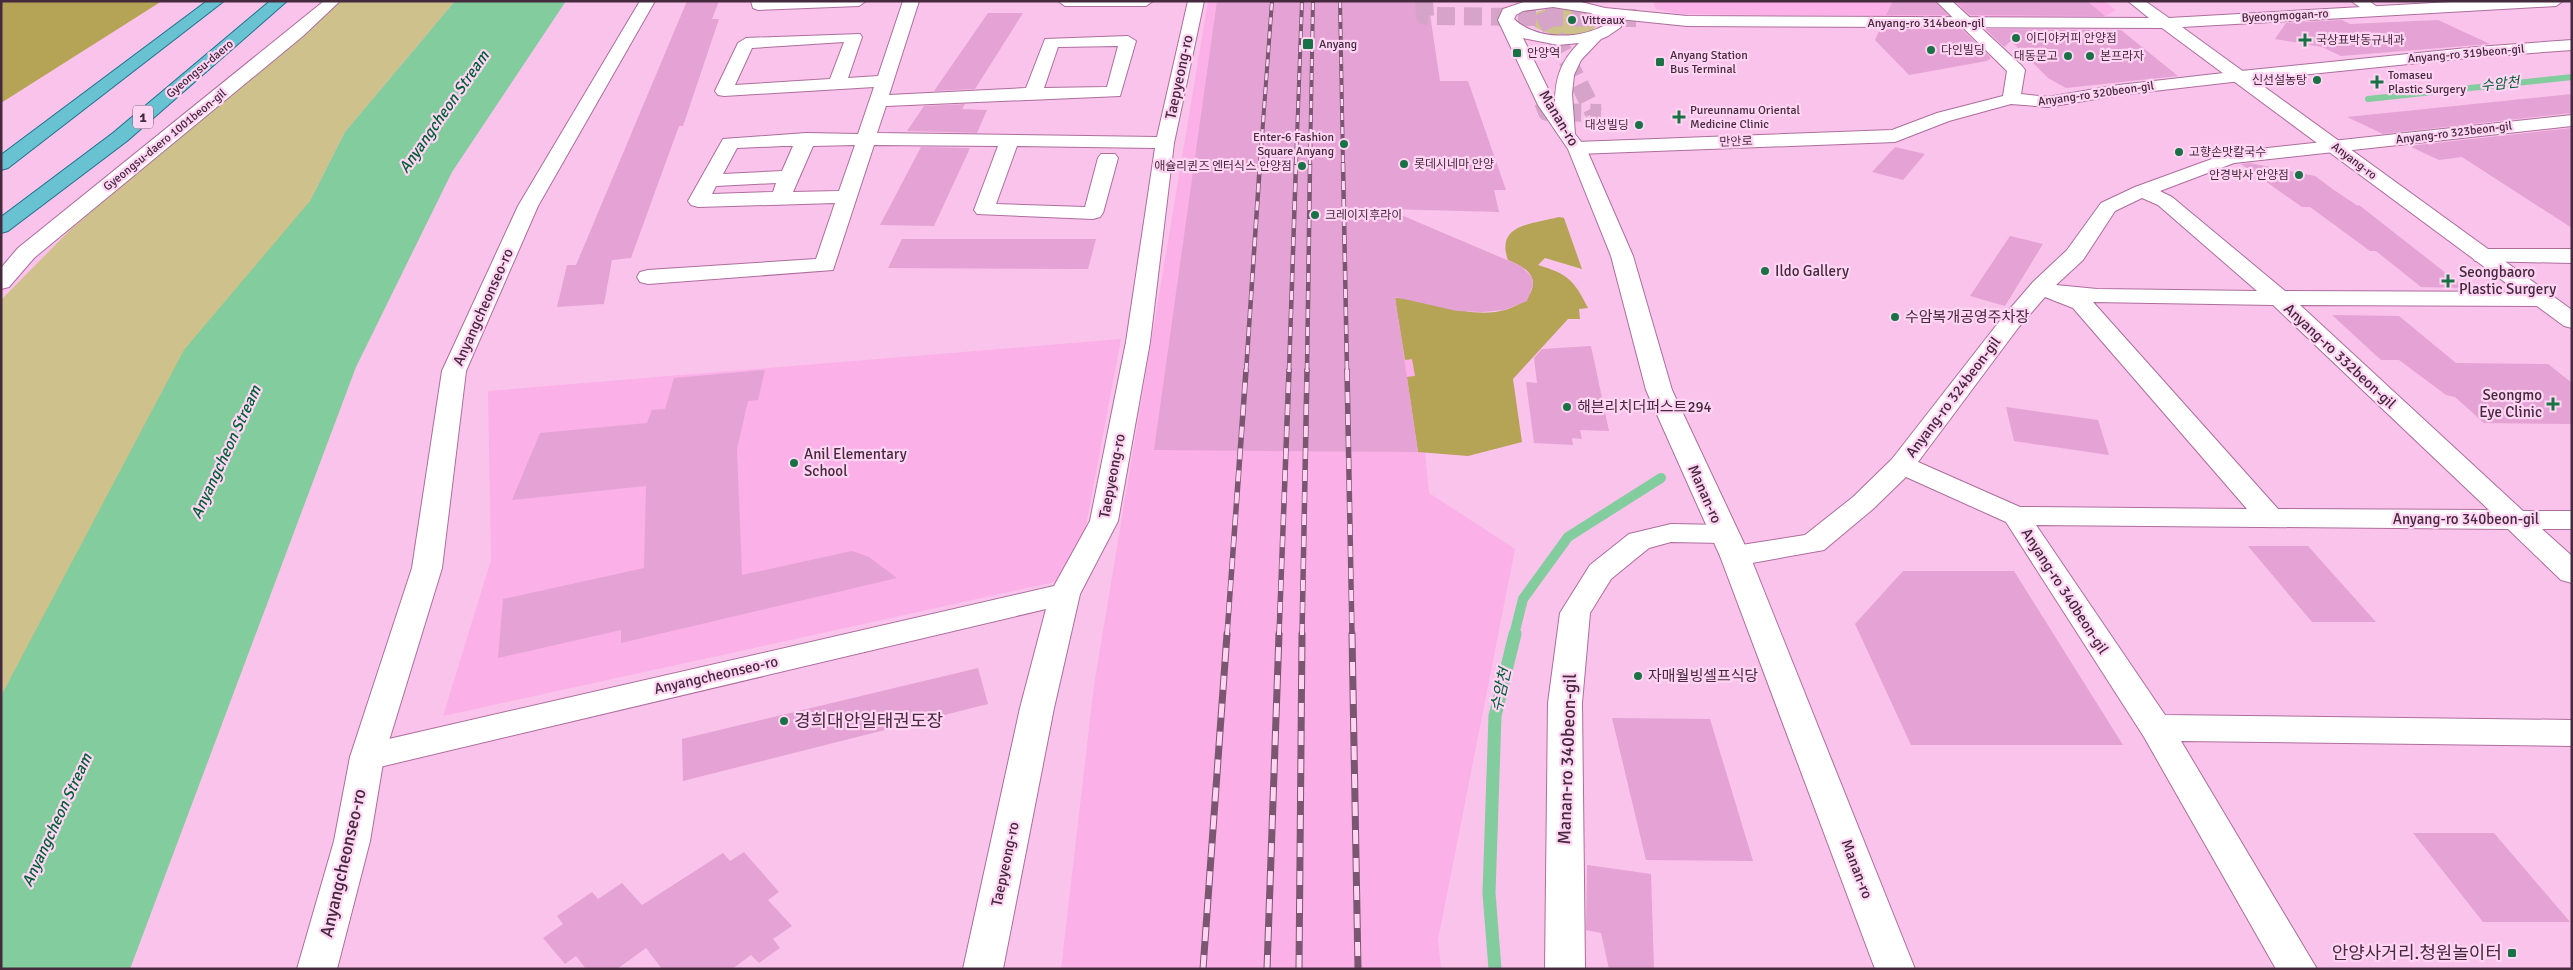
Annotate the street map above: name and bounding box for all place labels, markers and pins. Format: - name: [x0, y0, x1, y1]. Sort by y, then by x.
- place label: Vitteaux: [1582, 13, 1625, 28]
- marker: Vitteaux: [1566, 14, 1578, 26]
- place label: 이디야커피 안양점: [2026, 31, 2117, 46]
- marker: 이디야커피 안양점: [2010, 32, 2022, 44]
- marker: 국상표박동규내과: [2298, 33, 2312, 47]
- place label: 국상표박동규내과: [2316, 33, 2404, 48]
- marker: Anyang: [1301, 37, 1315, 51]
- place label: Anyang: [1319, 37, 1357, 52]
- place label: 다인빌딩: [1941, 43, 1985, 58]
- marker: 다인빌딩: [1925, 44, 1937, 56]
- place label: 안양역: [1527, 46, 1560, 61]
- marker: 안양역: [1511, 47, 1523, 59]
- place label: Anyang Station Bus Terminal: [1670, 48, 1748, 77]
- place label: 대동문고: [2014, 49, 2058, 64]
- place label: 본프라자: [2100, 49, 2144, 64]
- marker: 대동문고: [2062, 50, 2074, 62]
- marker: 본프라자: [2084, 50, 2096, 62]
- marker: Anyang Station Bus Terminal: [1654, 56, 1666, 68]
- place label: Tomaseu Plastic Surgery: [2388, 68, 2466, 97]
- place label: 신선설농탕: [2252, 73, 2307, 88]
- marker: 신선설농탕: [2311, 74, 2323, 86]
- marker: Tomaseu Plastic Surgery: [2370, 75, 2384, 89]
- place label: Pureunnamu Oriental Medicine Clinic: [1690, 103, 1801, 132]
- marker: Pureunnamu Oriental Medicine Clinic: [1672, 110, 1686, 124]
- place label: 대성빌딩: [1585, 118, 1629, 133]
- marker: 대성빌딩: [1633, 119, 1645, 131]
- place label: Enter-6 Fashion Square Anyang: [1253, 130, 1334, 159]
- marker: Enter-6 Fashion Square Anyang: [1338, 138, 1350, 150]
- place label: 고향손맛칼국수: [2189, 145, 2266, 160]
- marker: 고향손맛칼국수: [2173, 146, 2185, 158]
- place label: 롯데시네마 안양: [1414, 157, 1494, 172]
- marker: 롯데시네마 안양: [1398, 158, 1410, 170]
- place label: 애슐리퀸즈 엔터식스 안양점: [1154, 159, 1292, 174]
- marker: 애슐리퀸즈 엔터식스 안양점: [1296, 160, 1308, 172]
- place label: 안경박사 안양점: [2209, 168, 2289, 183]
- marker: 안경박사 안양점: [2293, 169, 2305, 181]
- place label: 크레이지후라이: [1325, 208, 1402, 223]
- marker: 크레이지후라이: [1309, 209, 1321, 221]
- place label: Ildo Gallery: [1775, 262, 1849, 280]
- place label: Seongbaoro Plastic Surgery: [2459, 263, 2556, 298]
- marker: Ildo Gallery: [1759, 265, 1771, 277]
- marker: Seongbaoro Plastic Surgery: [2441, 274, 2455, 288]
- place label: 수암복개공영주차장: [1905, 308, 2029, 326]
- marker: 수암복개공영주차장: [1889, 311, 1901, 323]
- place label: Seongmo Eye Clinic: [2479, 386, 2542, 421]
- marker: Seongmo Eye Clinic: [2546, 397, 2560, 411]
- place label: 해븐리치더퍼스트294: [1577, 398, 1712, 416]
- marker: 해븐리치더퍼스트294: [1561, 401, 1573, 413]
- place label: Anil Elementary School: [804, 445, 907, 480]
- marker: Anil Elementary School: [788, 457, 800, 469]
- place label: 자매월빙셀프식당: [1648, 667, 1759, 685]
- marker: 자매월빙셀프식당: [1632, 670, 1644, 682]
- place label: 경희대안일태권도장: [794, 710, 943, 732]
- marker: 경희대안일태권도장: [778, 715, 790, 727]
- place label: 안양사거리.청원놀이터: [2332, 942, 2502, 964]
- marker: 안양사거리.청원놀이터: [2506, 947, 2518, 959]

